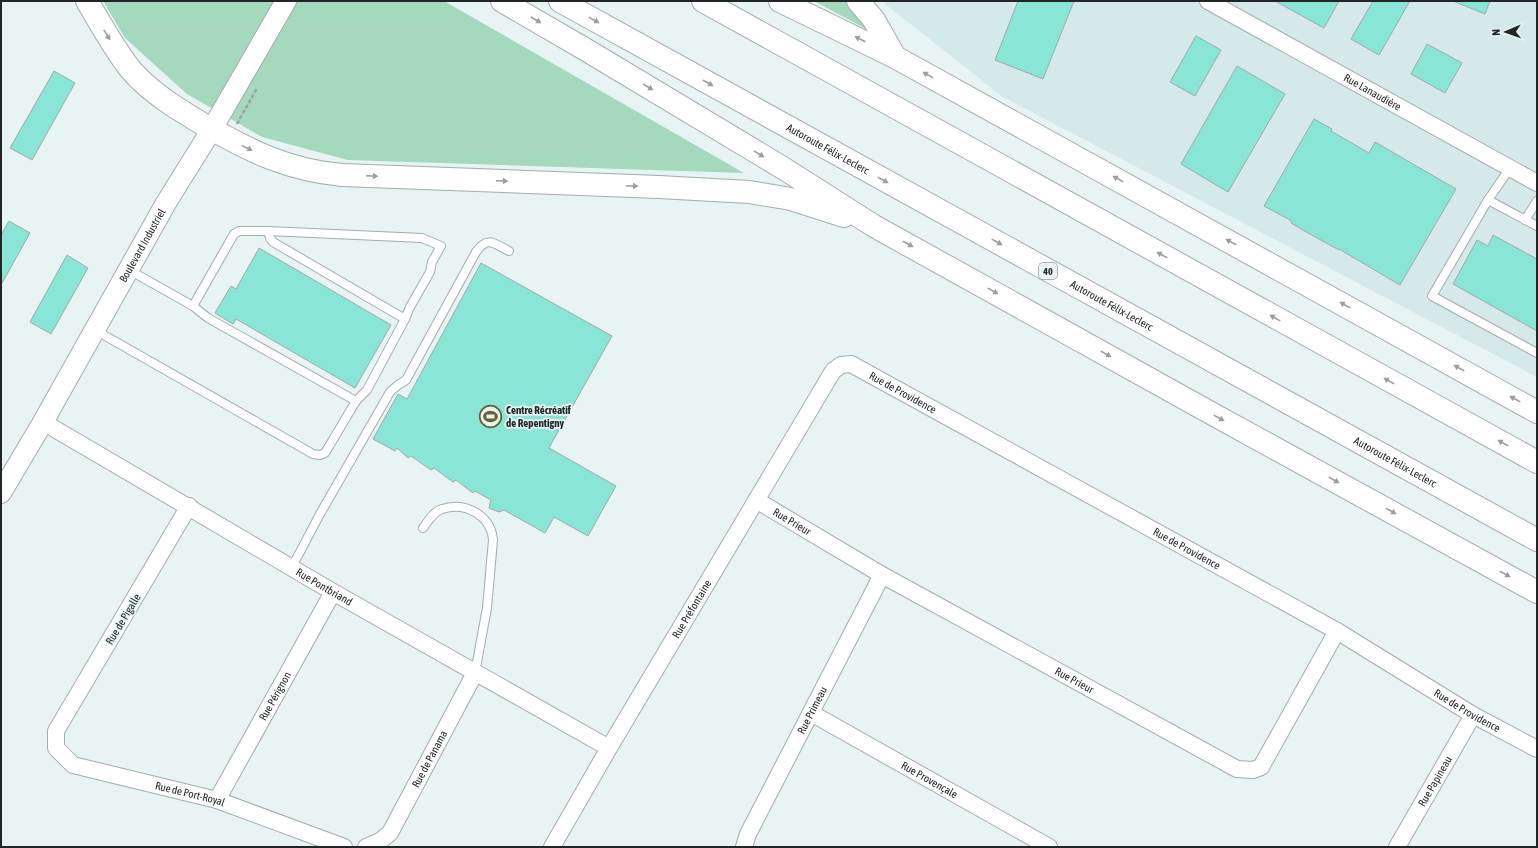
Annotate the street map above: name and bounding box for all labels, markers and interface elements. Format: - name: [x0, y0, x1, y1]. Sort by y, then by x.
- north arrow: [1486, 12, 1526, 52]
- one-way arrow: [588, 16, 600, 23]
- one-way arrow: [530, 17, 542, 24]
- text: N: [1490, 29, 1502, 36]
- one-way arrow: [103, 30, 111, 40]
- one-way arrow: [855, 36, 866, 42]
- street label: Rue Lanaudière: [1342, 71, 1403, 113]
- one-way arrow: [922, 72, 934, 78]
- one-way arrow: [702, 79, 714, 86]
- one-way arrow: [642, 83, 654, 90]
- street label: Autoroute Félix-Leclerc: [784, 121, 872, 177]
- one-way arrow: [241, 145, 252, 151]
- one-way arrow: [753, 151, 765, 158]
- one-way arrow: [366, 173, 379, 179]
- one-way arrow: [877, 176, 889, 183]
- one-way arrow: [1112, 176, 1123, 183]
- one-way arrow: [496, 177, 508, 184]
- one-way arrow: [626, 182, 638, 189]
- street label: Boulevard Industriel: [117, 206, 168, 284]
- one-way arrow: [991, 239, 1003, 246]
- one-way arrow: [1225, 239, 1237, 246]
- one-way arrow: [902, 241, 914, 248]
- one-way arrow: [1156, 251, 1167, 258]
- road number: 40: [1039, 263, 1057, 279]
- street label: Autoroute Félix-Leclerc: [1068, 278, 1156, 333]
- one-way arrow: [987, 287, 998, 294]
- one-way arrow: [1339, 302, 1351, 309]
- one-way arrow: [1270, 314, 1281, 321]
- one-way arrow: [1100, 350, 1112, 357]
- one-way arrow: [1453, 365, 1465, 371]
- street label: Rue de Providence: [867, 369, 938, 416]
- one-way arrow: [1383, 377, 1395, 384]
- one-way arrow: [1509, 396, 1521, 403]
- sports icon: Centre Récréatif de Repentigny: [478, 403, 504, 429]
- place label: Centre Récréatif de Repentigny: [506, 404, 572, 429]
- one-way arrow: [1214, 414, 1225, 421]
- street label: Autoroute Félix-Leclerc: [1352, 434, 1440, 490]
- one-way arrow: [1497, 440, 1509, 447]
- one-way arrow: [1328, 477, 1339, 483]
- street label: Rue Prieur: [771, 506, 814, 538]
- one-way arrow: [1385, 508, 1397, 515]
- street label: Rue de Providence: [1151, 525, 1222, 572]
- street label: Rue Pontbriand: [294, 566, 355, 608]
- one-way arrow: [1499, 571, 1511, 577]
- street label: Rue Préfontaine: [670, 578, 714, 640]
- street label: Rue de Pigalle: [103, 591, 143, 647]
- street label: Rue Prieur: [1053, 665, 1097, 696]
- street label: Rue Pérignon: [257, 670, 293, 723]
- street label: Rue Primeau: [795, 684, 829, 736]
- street label: Rue de Providence: [1432, 687, 1502, 734]
- street label: Rue de Panama: [409, 728, 449, 789]
- street label: Rue Papineau: [1416, 754, 1454, 808]
- street label: Rue Provençale: [899, 759, 960, 800]
- street label: Rue de Port-Royal: [154, 779, 227, 809]

